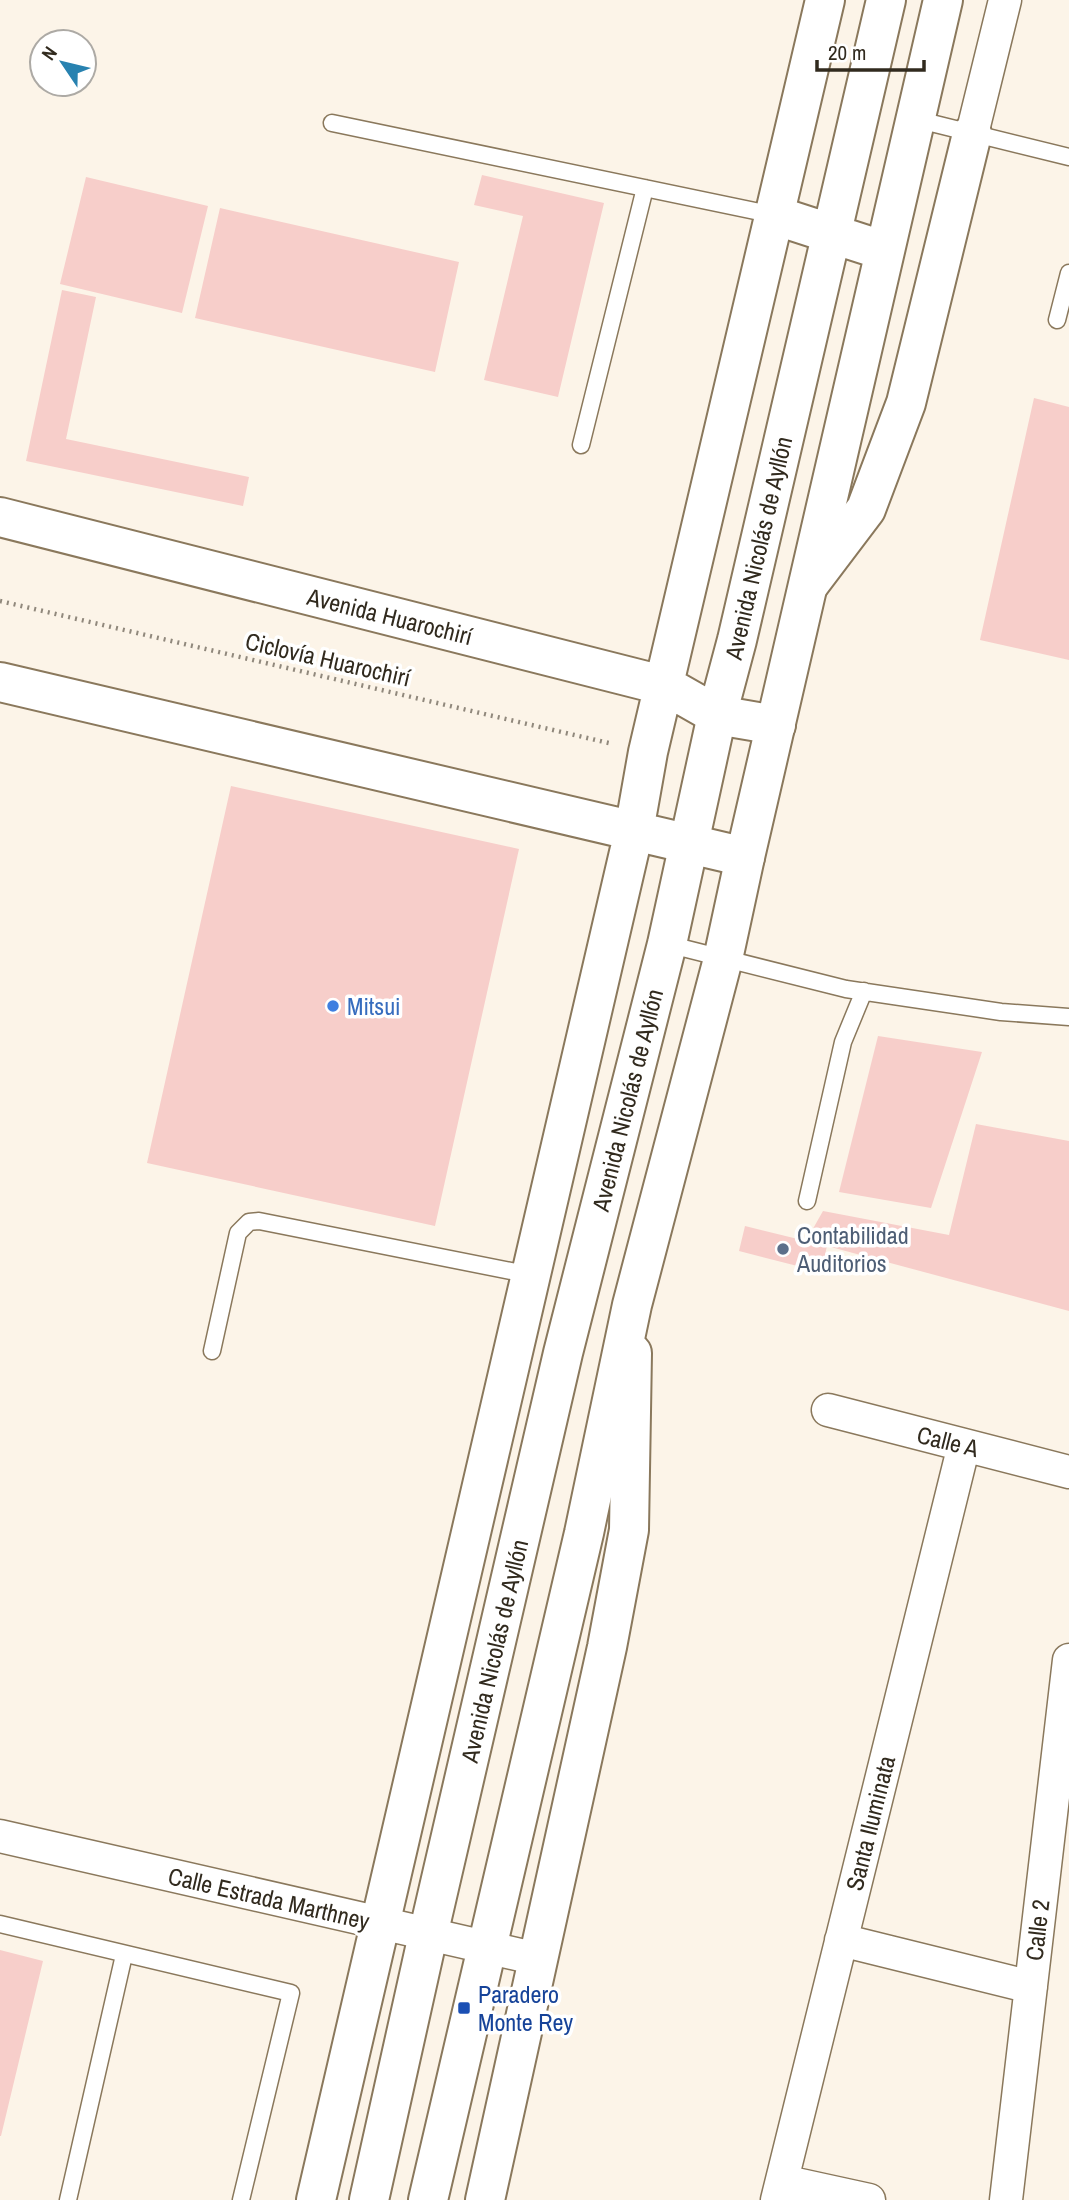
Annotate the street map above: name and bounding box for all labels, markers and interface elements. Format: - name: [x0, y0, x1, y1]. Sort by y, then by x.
- north arrow: [28, 28, 98, 98]
- scale bar: [817, 28, 924, 72]
- text: 20 m: [828, 38, 866, 67]
- text: N: [35, 41, 63, 65]
- street label: Avenida Nicolás de Ayllón: [717, 433, 799, 664]
- street label: Avenida Huarochirí: [303, 580, 476, 652]
- street label: Ciclovía Huarochirí: [242, 624, 414, 694]
- street label: Avenida Nicolás de Ayllón: [584, 986, 670, 1215]
- place label: Mitsui: [347, 990, 401, 1022]
- marker: Mitsui: [325, 998, 341, 1014]
- place label: Contabilidad Auditorios: [796, 1219, 909, 1279]
- marker: Contabilidad Auditorios: [775, 1241, 791, 1257]
- street label: Calle A: [914, 1418, 983, 1464]
- street label: Avenida Nicolás de Ayllón: [453, 1536, 535, 1767]
- street label: Santa Iluminata: [838, 1752, 902, 1894]
- street label: Calle Estrada Marthney: [165, 1859, 373, 1937]
- street label: Calle 2: [1017, 1898, 1057, 1962]
- place label: Paradero Monte Rey: [478, 1978, 573, 2038]
- marker: Paradero Monte Rey: [456, 2000, 472, 2016]

